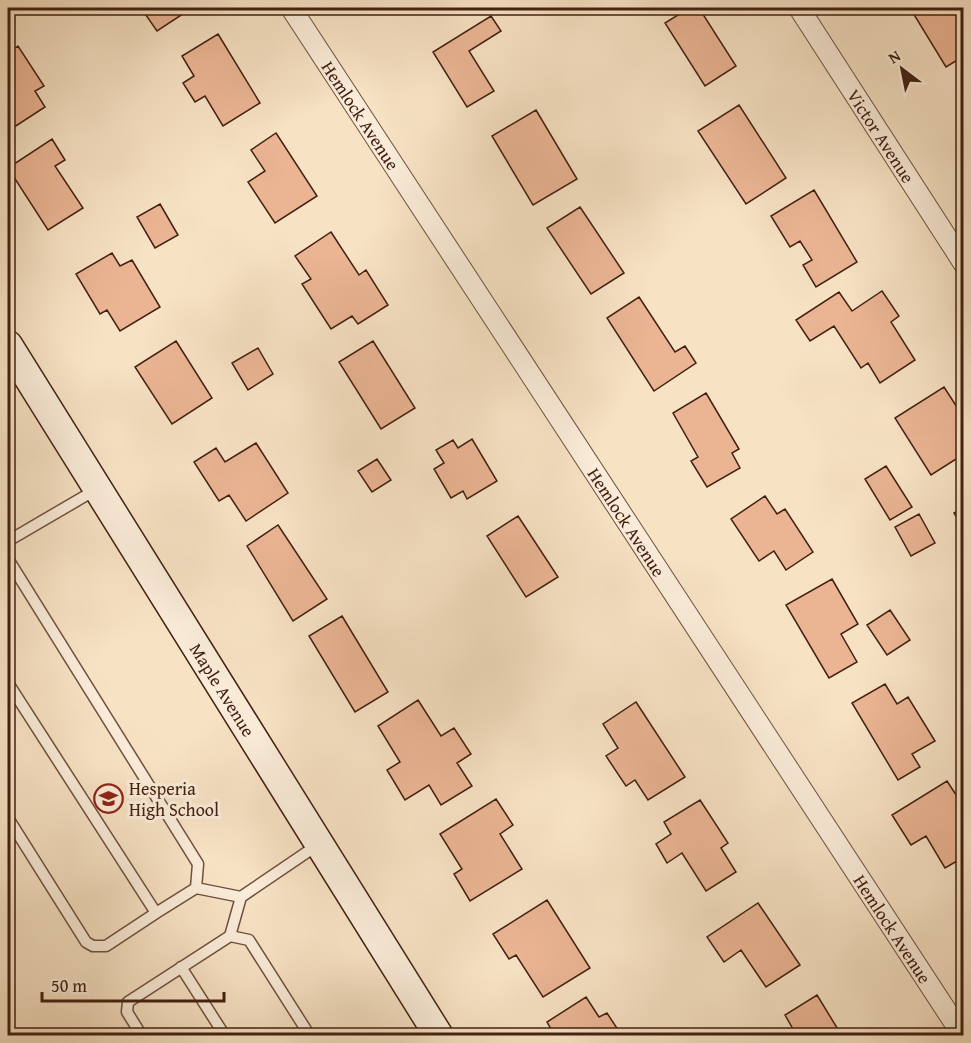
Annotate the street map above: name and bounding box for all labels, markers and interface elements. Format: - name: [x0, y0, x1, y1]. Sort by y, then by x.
- north arrow: [872, 39, 932, 99]
- text: N: [883, 43, 905, 69]
- street label: Hemlock Avenue: [315, 55, 407, 175]
- street label: Victor Avenue: [841, 83, 922, 188]
- street label: Hemlock Avenue: [581, 462, 673, 582]
- street label: Maple Avenue: [183, 637, 262, 742]
- place label: Hesperia High School: [129, 775, 219, 823]
- school or university icon: Hesperia High School: [92, 782, 124, 814]
- street label: Hemlock Avenue: [847, 869, 939, 989]
- scale bar: [42, 965, 224, 1003]
- text: 50 m: [51, 972, 87, 999]

